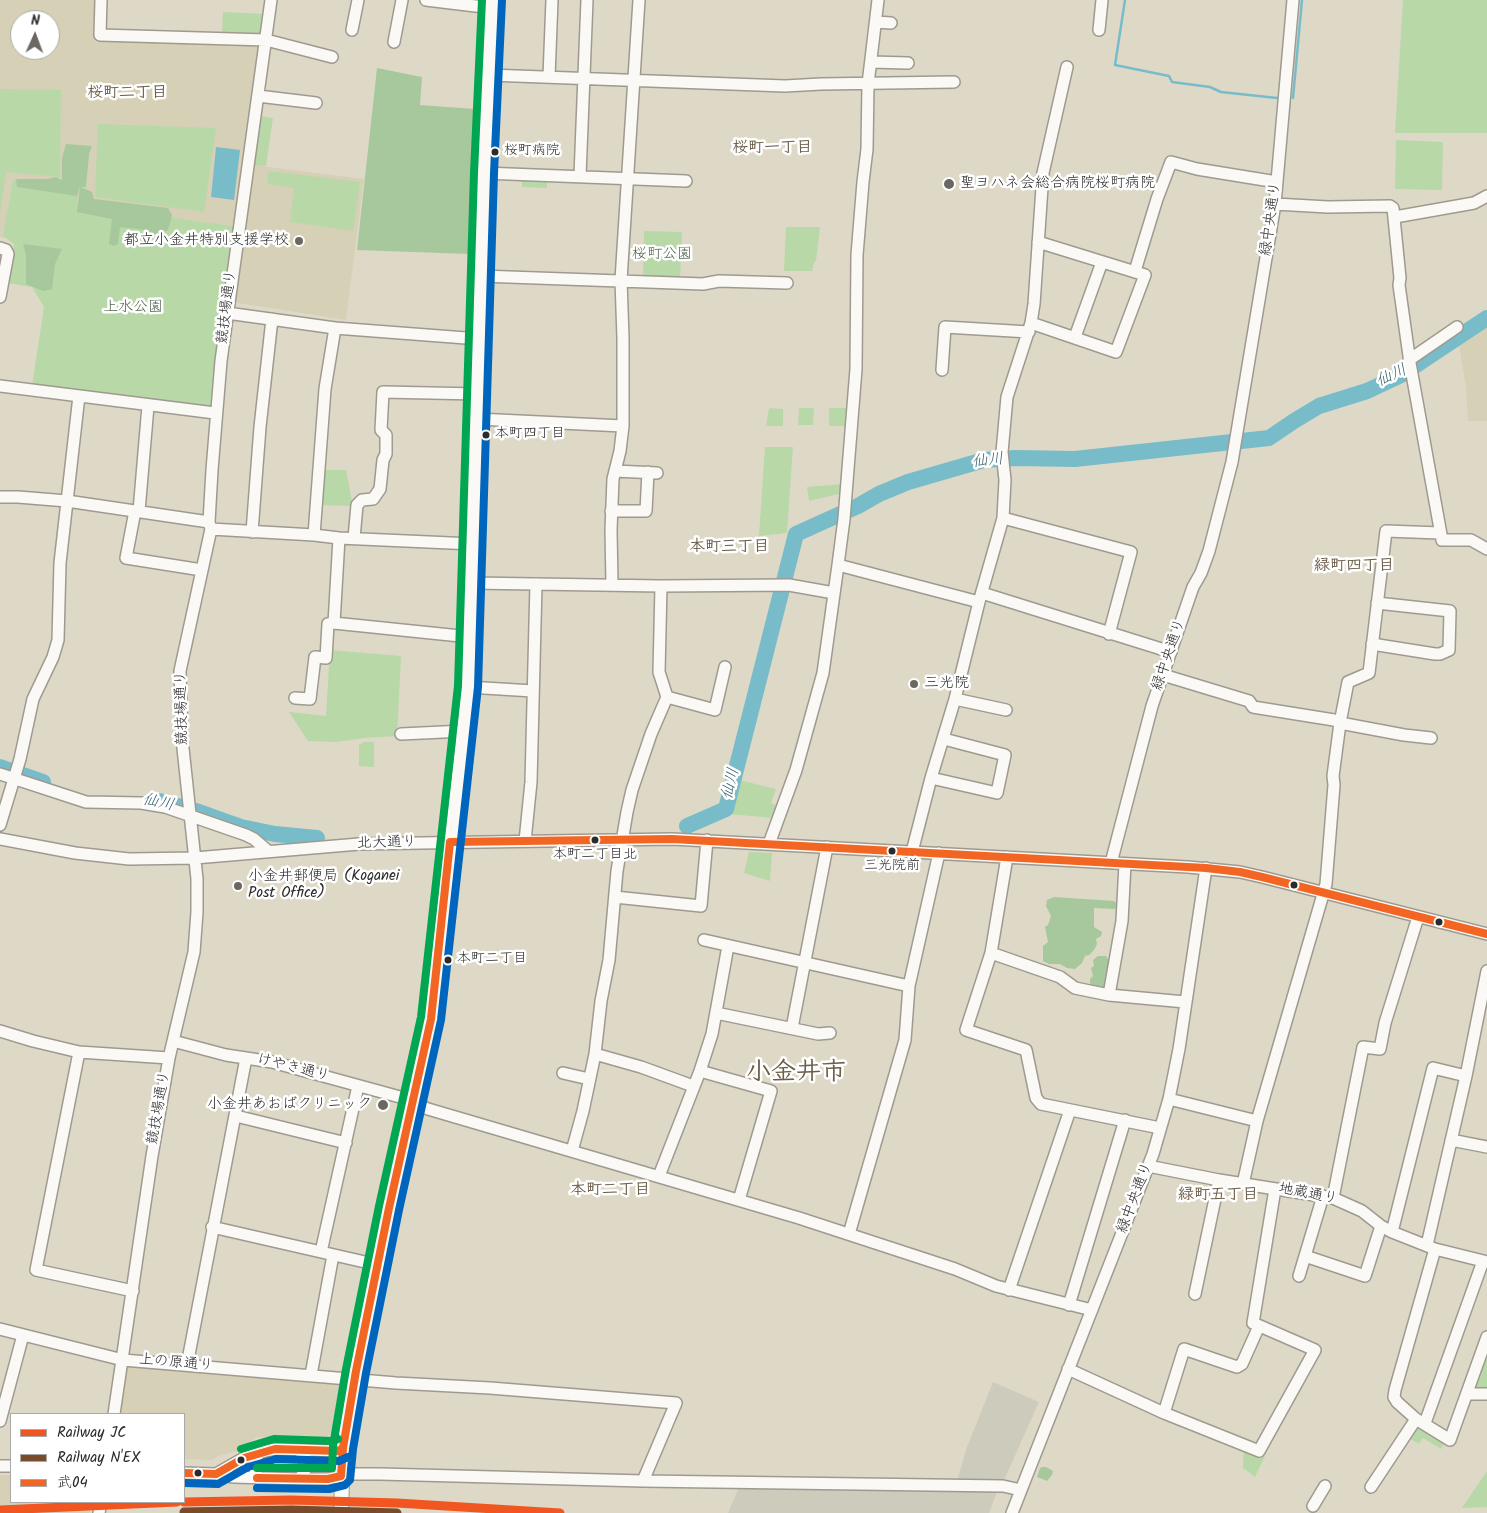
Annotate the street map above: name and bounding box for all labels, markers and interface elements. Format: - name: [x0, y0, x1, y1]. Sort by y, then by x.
- north arrow: [10, 10, 60, 60]
- text: N: [31, 10, 40, 32]
- district label: 桜町二丁目: [87, 84, 167, 104]
- district label: 桜町一丁目: [732, 139, 812, 159]
- place label: 桜町病院: [504, 144, 560, 160]
- marker: 桜町病院: [490, 147, 500, 157]
- place label: 聖ヨハネ会総合病院桜町病院: [960, 175, 1155, 193]
- marker: 聖ヨハネ会総合病院桜町病院: [942, 177, 956, 191]
- street label: 緑中央通り: [1258, 181, 1286, 257]
- place label: 都立小金井特別支援学校: [124, 232, 289, 250]
- marker: 都立小金井特別支援学校: [293, 235, 305, 247]
- park label: 桜町公園: [632, 246, 692, 264]
- street label: 競技場通り: [214, 269, 242, 345]
- park label: 上水公園: [103, 299, 163, 317]
- water label: 仙川: [1373, 362, 1411, 392]
- place label: 本町四丁目: [495, 427, 565, 443]
- marker: 本町四丁目: [481, 430, 491, 440]
- water label: 仙川: [971, 451, 1005, 473]
- district label: 本町三丁目: [689, 538, 769, 558]
- district label: 緑町四丁目: [1314, 557, 1394, 577]
- street label: 緑中央通り: [1149, 617, 1191, 693]
- street label: 競技場通り: [173, 670, 193, 746]
- place label: 三光院: [924, 675, 969, 693]
- marker: 三光院: [908, 678, 920, 690]
- water label: 仙川: [719, 766, 745, 802]
- water label: 仙川: [140, 791, 176, 817]
- street label: 北大通り: [357, 834, 417, 854]
- marker: 本町二丁目北: [590, 835, 600, 845]
- marker: 三光院前: [887, 846, 897, 856]
- place label: 本町二丁目北: [553, 848, 637, 864]
- place label: 三光院前: [864, 859, 920, 875]
- place label: 小金井郵便局 (Koganei Post Office): [248, 868, 399, 903]
- marker: 小金井郵便局 (Koganei Post Office): [232, 880, 244, 892]
- unlabelled marker: [1289, 880, 1299, 890]
- unlabelled marker: [1434, 917, 1444, 927]
- place label: 本町二丁目: [457, 952, 527, 968]
- marker: 本町二丁目: [443, 955, 453, 965]
- street label: けやき通り: [254, 1051, 332, 1087]
- district label: 小金井市: [746, 1060, 846, 1090]
- street label: 競技場通り: [145, 1070, 175, 1146]
- place label: 小金井あおばクリニック: [207, 1096, 372, 1114]
- marker: 小金井あおばクリニック: [376, 1098, 390, 1112]
- street label: 緑中央通り: [1114, 1160, 1158, 1236]
- street label: 地蔵通り: [1277, 1180, 1339, 1210]
- district label: 本町二丁目: [570, 1181, 650, 1201]
- district label: 緑町五丁目: [1178, 1186, 1258, 1206]
- street label: 上の原通り: [138, 1352, 214, 1376]
- legend: [10, 1413, 185, 1503]
- text: Railway JC: [57, 1421, 126, 1445]
- text: Railway N'EX: [57, 1446, 141, 1470]
- unlabelled marker: [236, 1455, 246, 1465]
- unlabelled marker: [193, 1468, 203, 1478]
- text: 武04: [57, 1471, 88, 1495]

